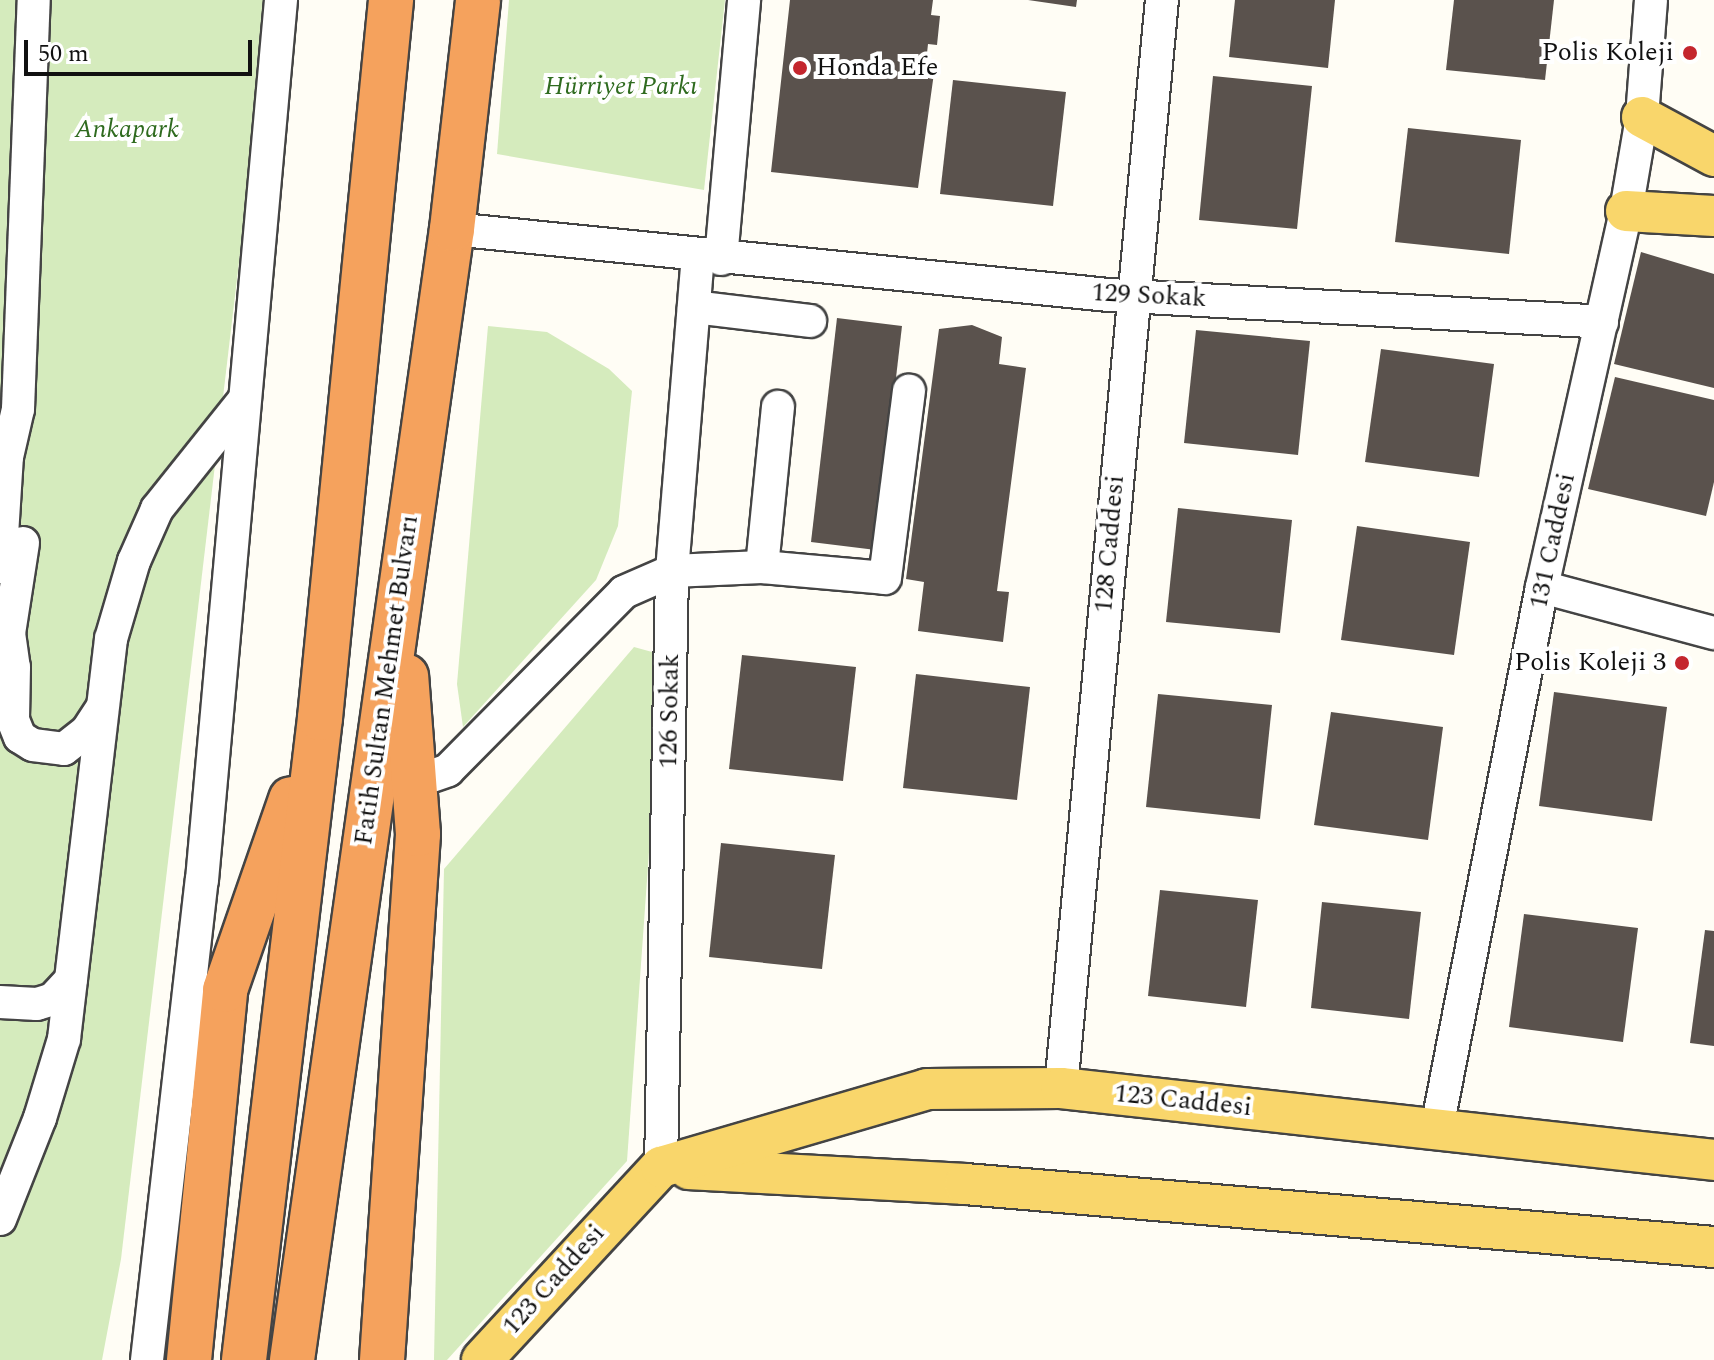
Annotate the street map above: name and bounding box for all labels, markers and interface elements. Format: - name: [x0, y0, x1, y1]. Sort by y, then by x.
- scale bar: [28, 24, 256, 74]
- text: 50 m: [38, 36, 89, 72]
- place label: Polis Koleji: [1542, 37, 1674, 69]
- marker: Polis Koleji: [1681, 44, 1699, 62]
- place label: Honda Efe: [816, 52, 938, 84]
- marker: Honda Efe: [791, 59, 809, 77]
- park label: Hürriyet Parkı: [545, 71, 697, 103]
- park label: Ankapark: [75, 114, 179, 146]
- street label: 129 Sokak: [1091, 277, 1207, 315]
- street label: 131 Caddesi: [1523, 470, 1583, 612]
- street label: 128 Caddesi: [1088, 474, 1132, 614]
- street label: Fatih Sultan Mehmet Bulvarı: [348, 513, 426, 847]
- place label: Polis Koleji 3: [1514, 647, 1666, 679]
- street label: 126 Sokak: [653, 653, 687, 769]
- marker: Polis Koleji 3: [1673, 654, 1691, 672]
- street label: 123 Caddesi: [1113, 1078, 1253, 1124]
- street label: 123 Caddesi: [496, 1218, 612, 1342]

